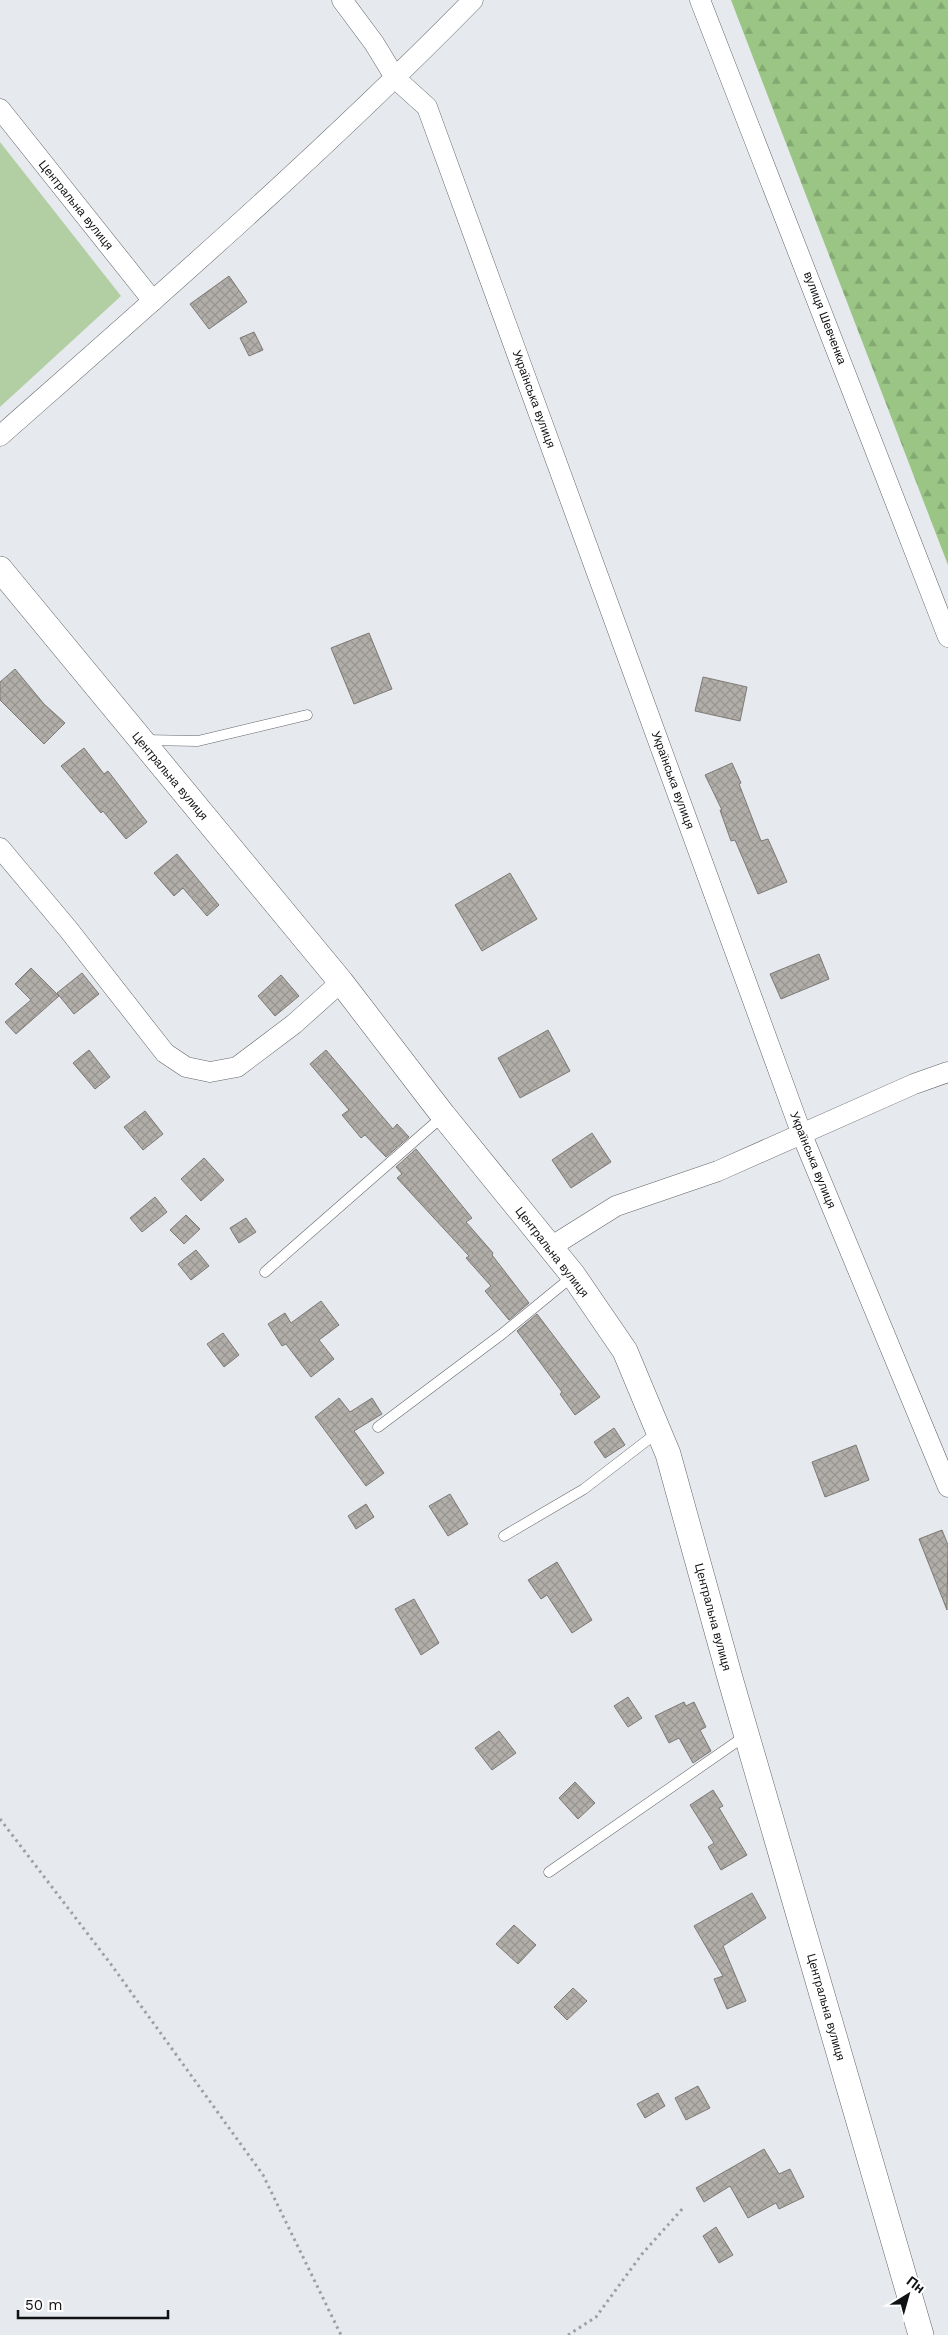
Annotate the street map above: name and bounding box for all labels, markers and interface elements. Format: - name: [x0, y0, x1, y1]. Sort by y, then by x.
- street label: Центральна вулиця: [36, 158, 116, 252]
- street label: вулиця Шевченка: [801, 270, 849, 367]
- street label: Українська вулиця: [510, 348, 558, 450]
- street label: Центральна вулиця: [129, 729, 211, 823]
- street label: Українська вулиця: [649, 729, 697, 831]
- street label: Українська вулиця: [787, 1110, 839, 1210]
- street label: Центральна вулиця: [512, 1204, 592, 1300]
- street label: Центральна вулиця: [692, 1562, 734, 1672]
- street label: Центральна вулиця: [804, 1952, 848, 2062]
- north arrow: [883, 2270, 933, 2320]
- text: Пн: [904, 2273, 928, 2297]
- scale bar: [18, 2288, 168, 2320]
- text: 50 m: [25, 2296, 62, 2314]

